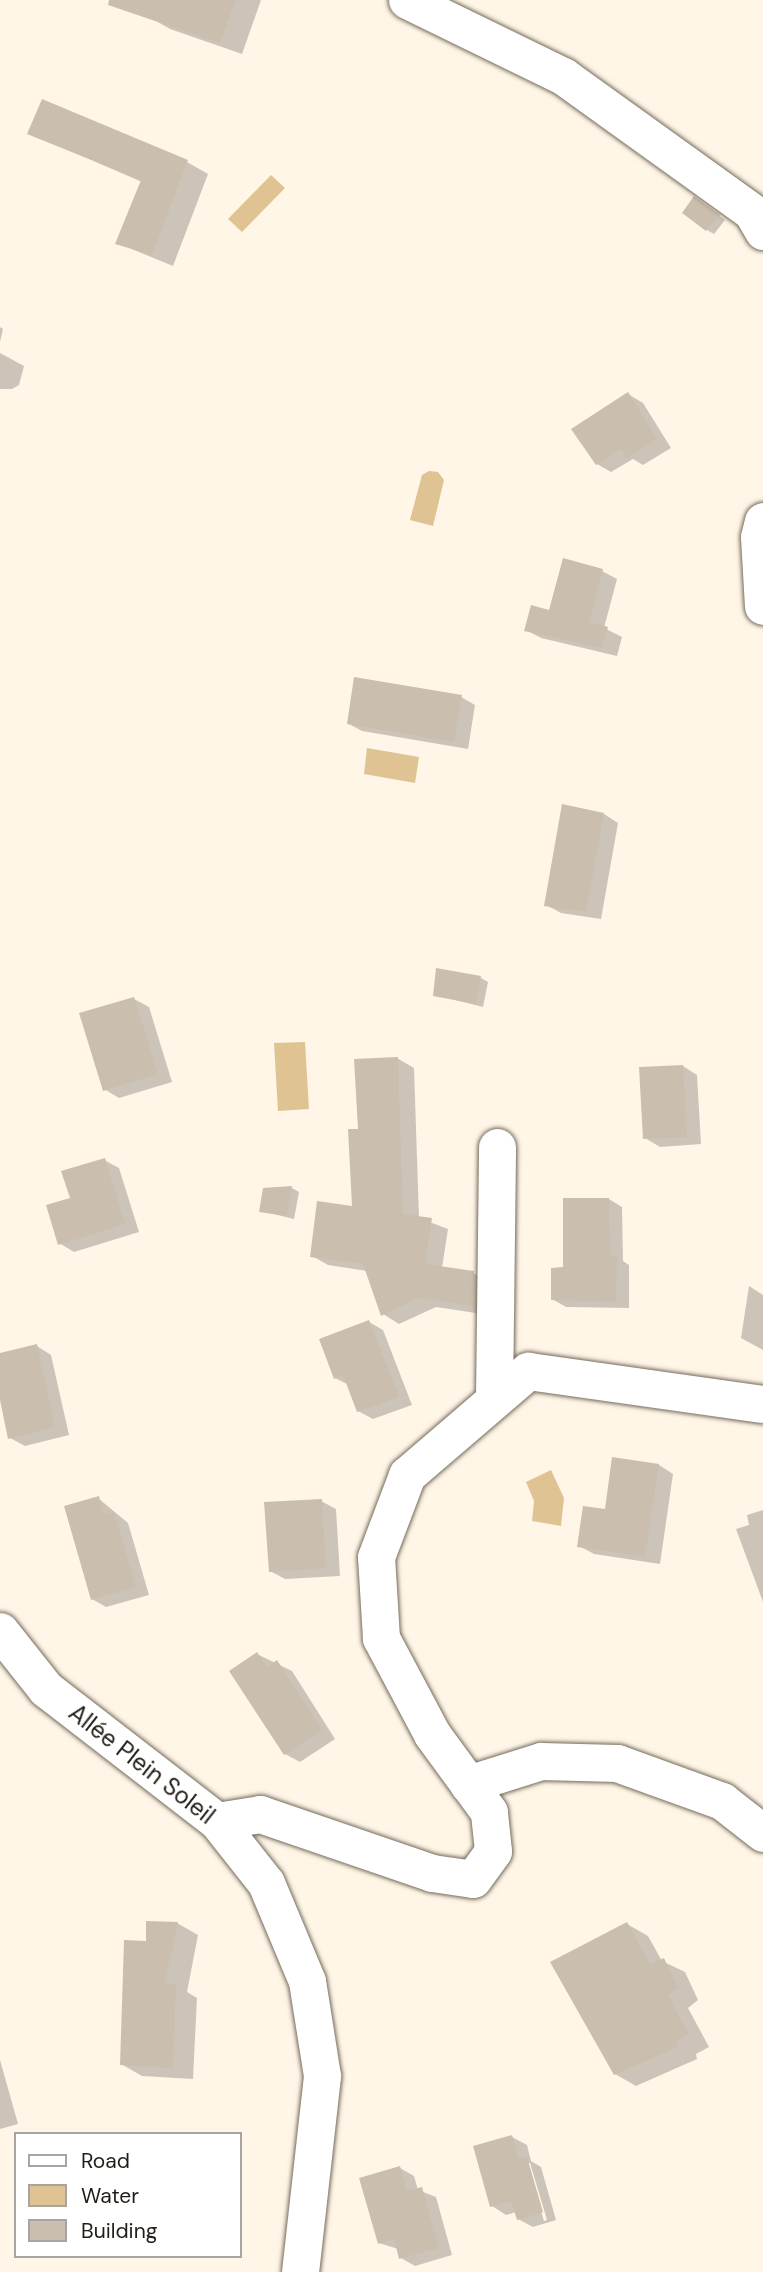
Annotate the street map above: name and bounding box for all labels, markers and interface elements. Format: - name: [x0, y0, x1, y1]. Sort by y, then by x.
- street label: Allée Plein Soleil: [63, 1698, 221, 1830]
- legend: [14, 2132, 242, 2258]
- text: Road: [81, 2147, 130, 2175]
- text: Water: [81, 2182, 139, 2210]
- text: Building: [81, 2217, 157, 2245]

